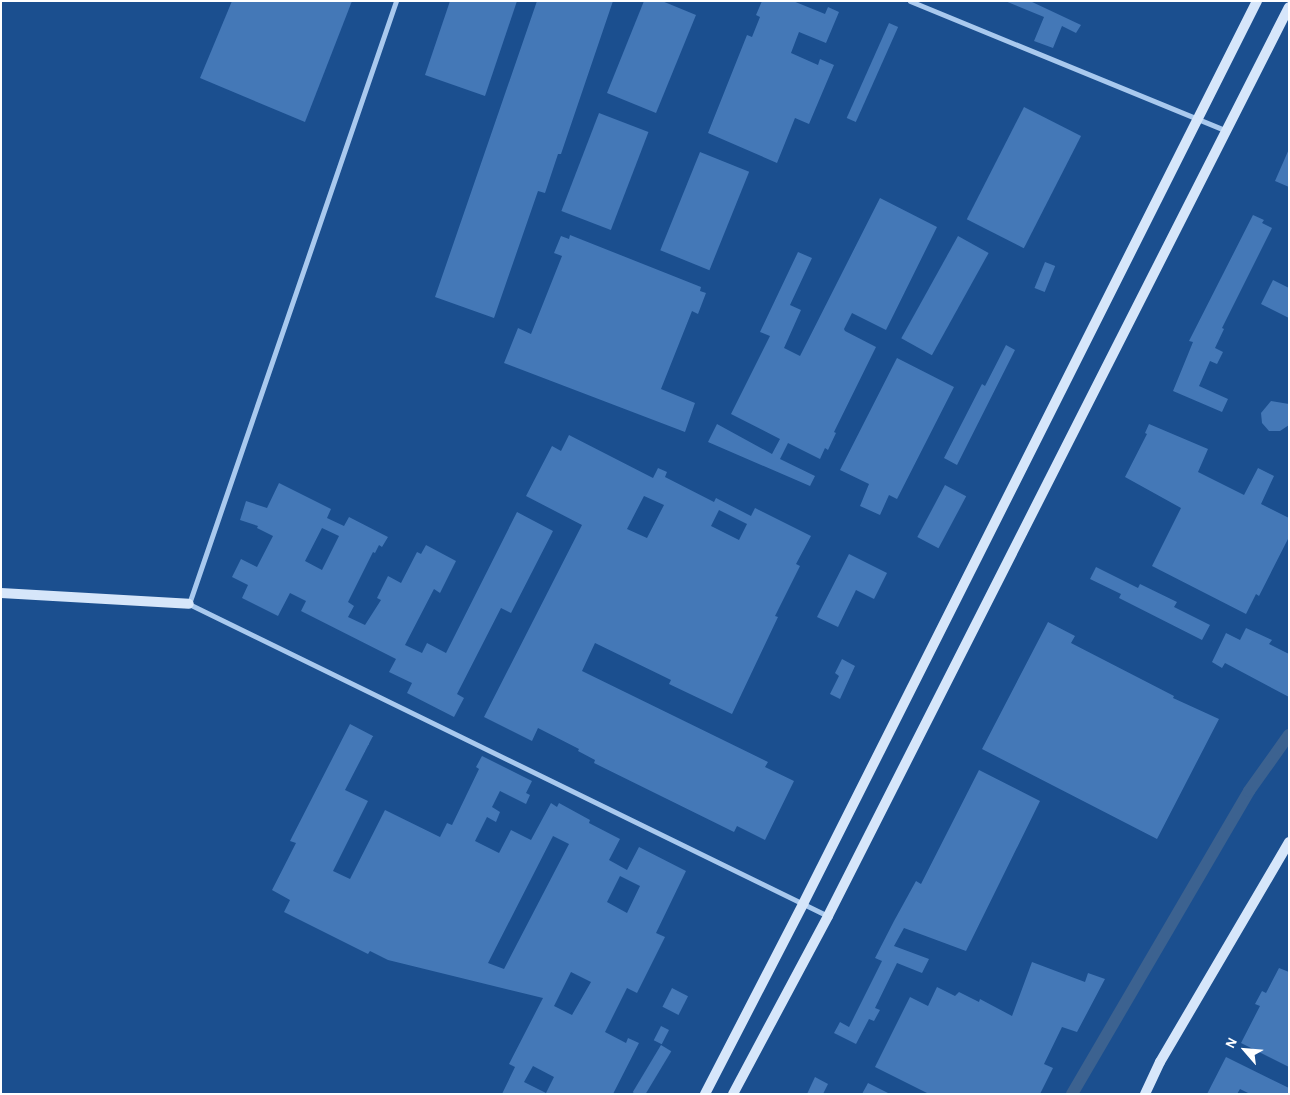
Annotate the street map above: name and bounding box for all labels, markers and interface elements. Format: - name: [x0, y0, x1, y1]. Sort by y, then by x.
- north arrow: [1220, 1025, 1270, 1075]
- text: N: [1223, 1036, 1240, 1051]

